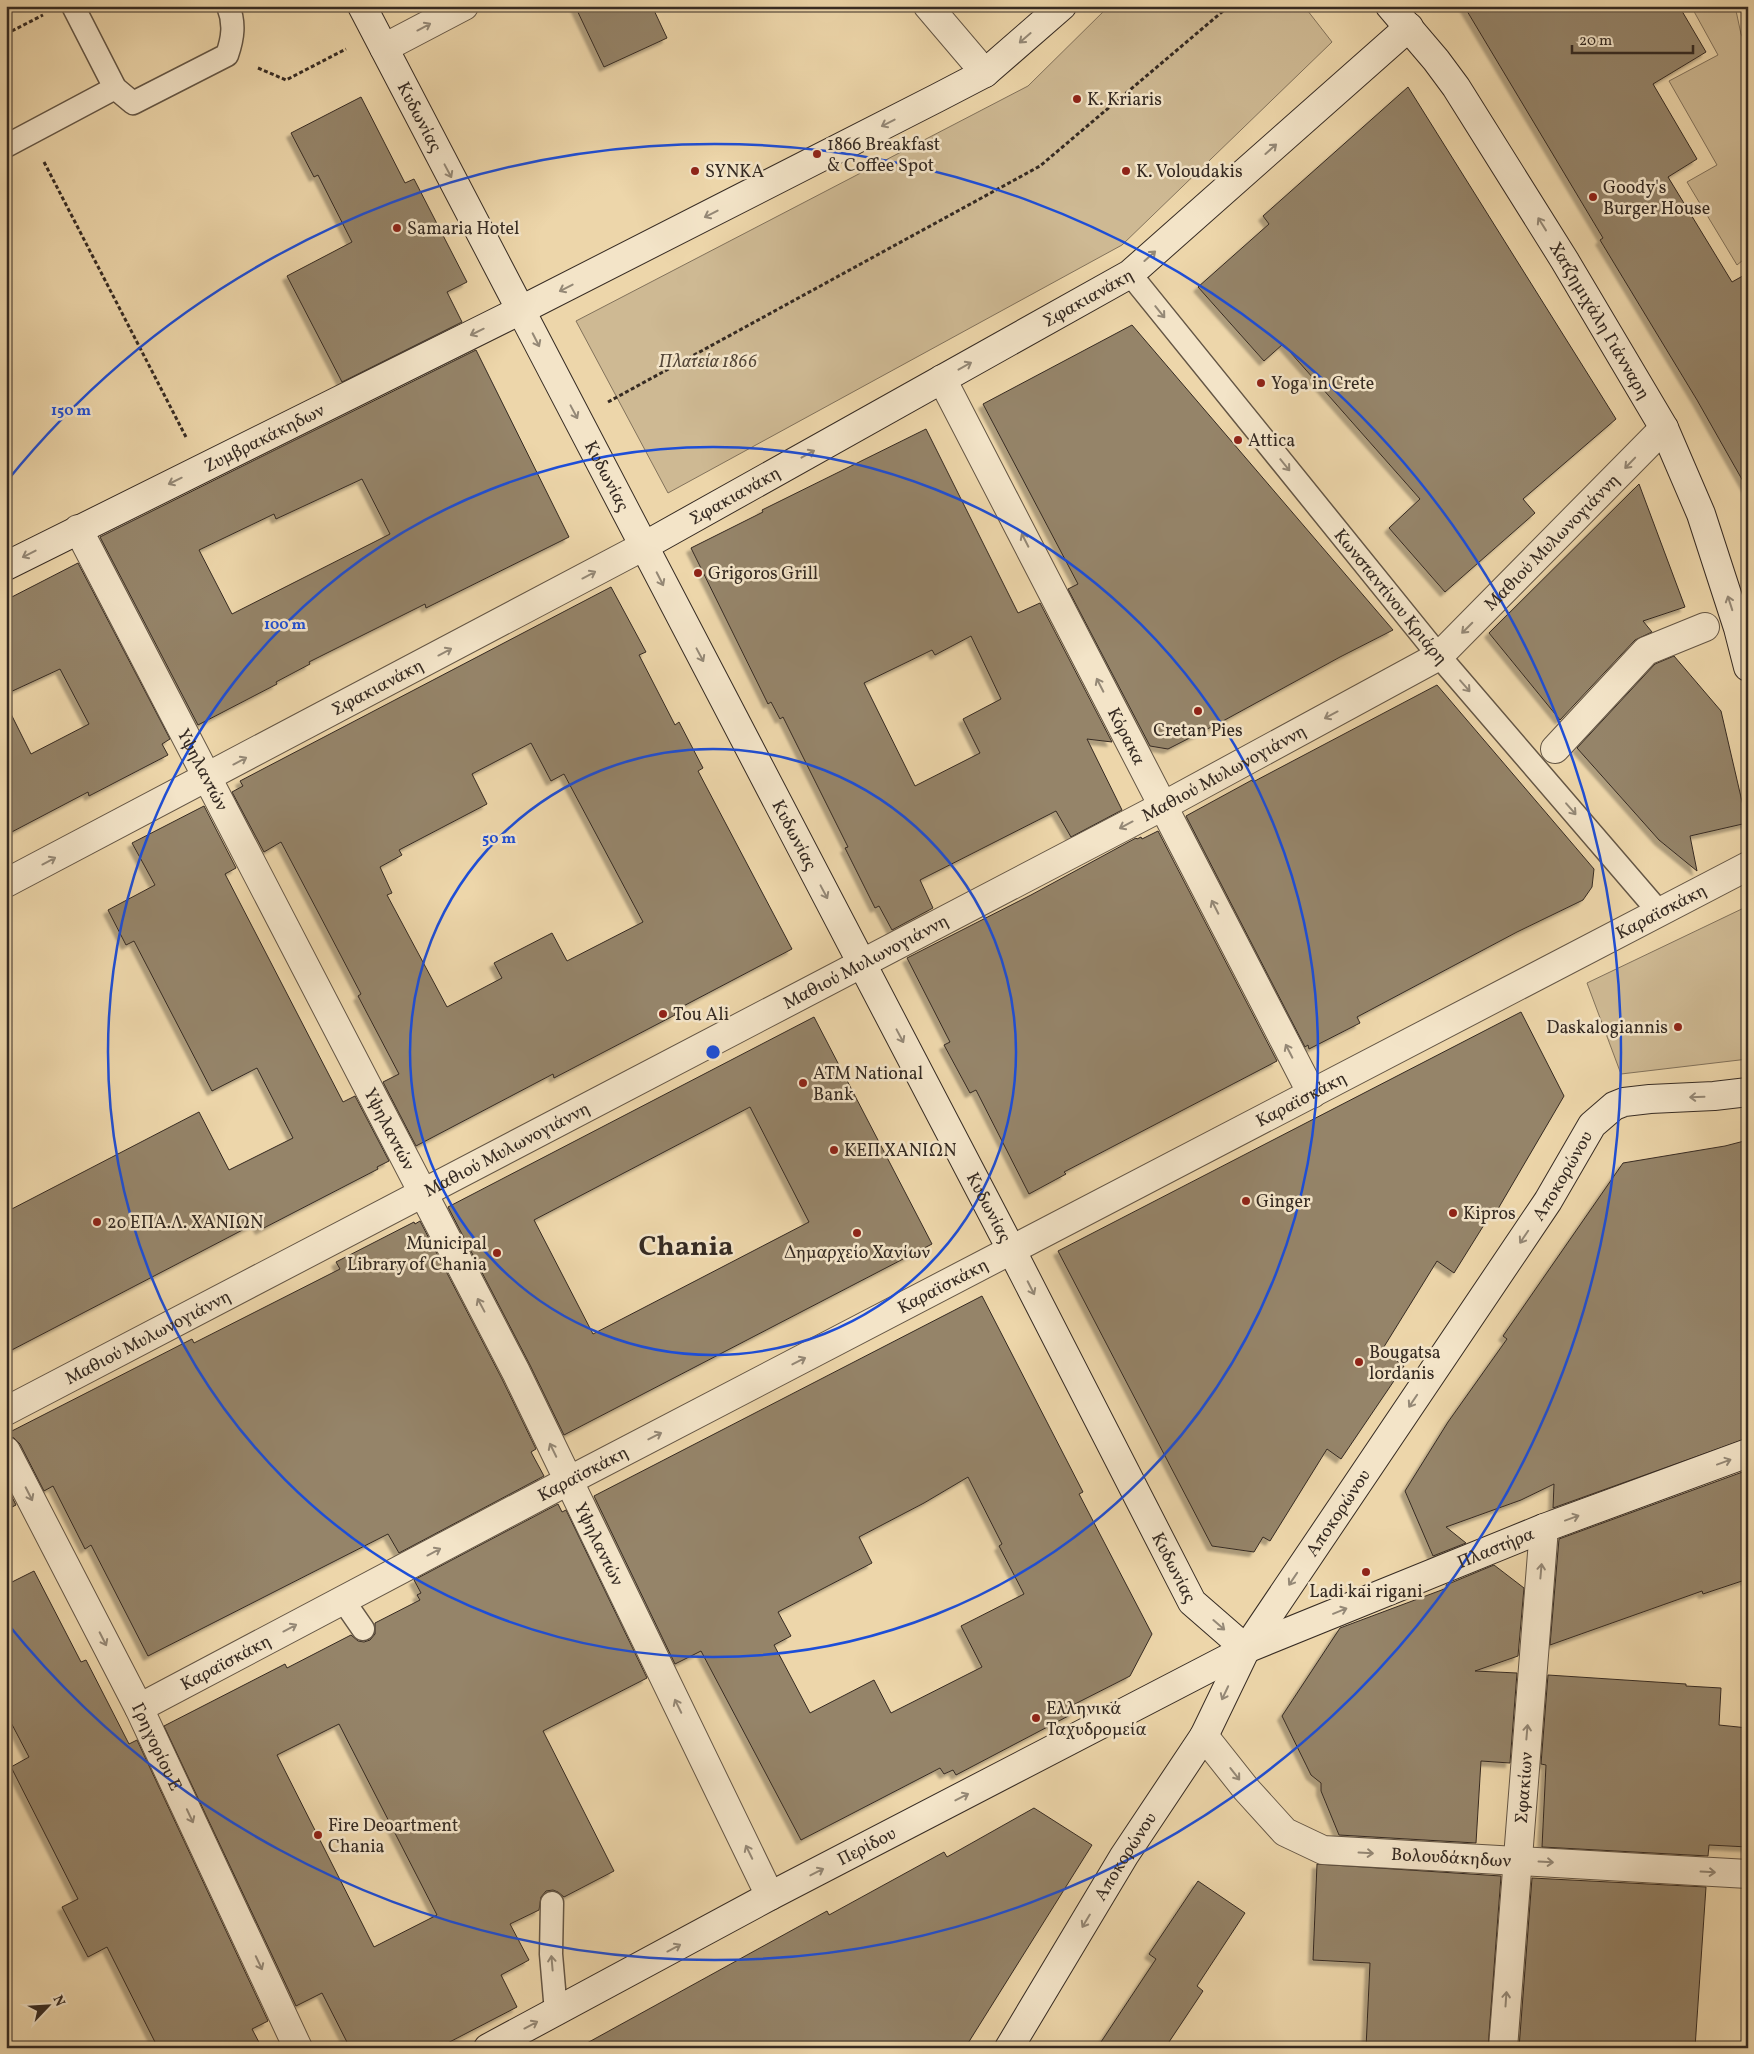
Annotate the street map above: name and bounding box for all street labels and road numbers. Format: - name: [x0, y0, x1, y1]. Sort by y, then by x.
- street label: Κυδωνίας: [390, 78, 447, 157]
- street label: Χατζημιχάλη Γιάνναρη: [1542, 238, 1655, 405]
- street label: Σφακιανάκη: [1039, 263, 1139, 334]
- street label: Ζυμβρακάκηδων: [200, 399, 329, 480]
- street label: Κυδωνίας: [577, 437, 635, 516]
- street label: Σφακιανάκη: [685, 461, 785, 532]
- street label: Μαθιού Μυλωνογιάννη: [1479, 469, 1626, 617]
- street label: Κωνσταντίνου Κριάρη: [1327, 524, 1453, 671]
- street label: Σφακιανάκη: [328, 654, 428, 723]
- street label: Κόρακα: [1100, 704, 1151, 770]
- street label: Μαθιού Μυλωνογιάννη: [1138, 719, 1311, 829]
- street label: Υψηλαντών: [170, 725, 234, 816]
- street label: Κυδωνίας: [765, 796, 822, 875]
- street label: Καραϊσκάκη: [1612, 879, 1712, 947]
- street label: Μαθιού Μυλωνογιάννη: [779, 909, 954, 1017]
- street label: Καραϊσκάκη: [1252, 1066, 1352, 1134]
- street label: Υψηλαντών: [357, 1084, 420, 1175]
- street label: Μαθιού Μυλωνογιάννη: [420, 1097, 595, 1204]
- street label: Αποκορώνου: [1527, 1127, 1600, 1226]
- street label: Κυδωνίας: [959, 1168, 1016, 1247]
- street label: Καραϊσκάκη: [894, 1253, 993, 1321]
- street label: Μαθιού Μυλωνογιάννη: [61, 1285, 236, 1392]
- street label: Καραϊσκάκη: [534, 1441, 633, 1509]
- street label: Αποκορώνου: [1301, 1465, 1378, 1562]
- street label: Υψηλαντών: [567, 1499, 629, 1591]
- street label: Πλαστήρα: [1454, 1522, 1539, 1576]
- street label: Κυδωνίας: [1144, 1528, 1201, 1608]
- street label: Καραϊσκάκη: [177, 1629, 276, 1698]
- street label: Γρηγορίου Ε: [124, 1699, 187, 1796]
- street label: Σφακίων: [1510, 1751, 1540, 1825]
- street label: Αποκορώνου: [1089, 1808, 1164, 1906]
- street label: Περίδου: [833, 1822, 901, 1873]
- street label: Βολουδάκηδων: [1390, 1843, 1512, 1875]

